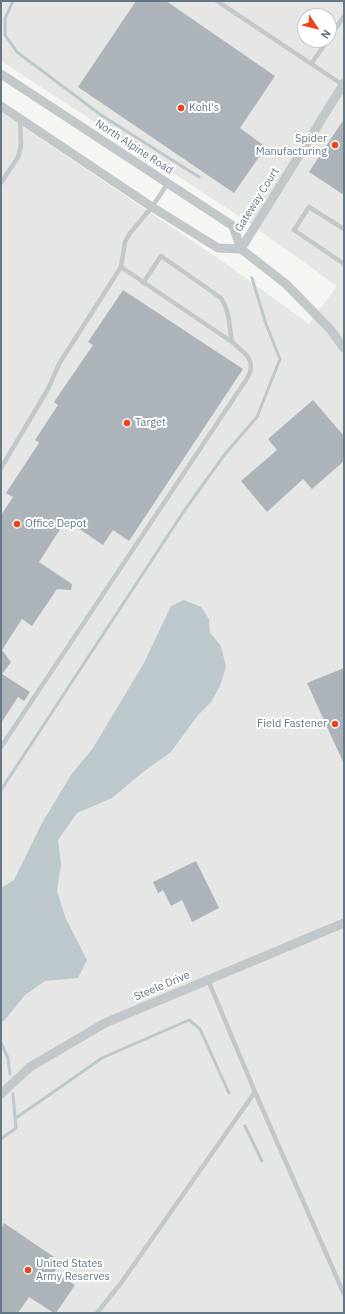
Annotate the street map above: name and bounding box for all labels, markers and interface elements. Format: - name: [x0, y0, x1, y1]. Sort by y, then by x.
- north arrow: [297, 8, 337, 48]
- text: N: [318, 27, 334, 42]
- place label: Kohl's: [189, 101, 219, 115]
- marker: Kohl's: [176, 103, 186, 113]
- street label: North Alpine Road: [93, 117, 175, 177]
- place label: Spider Manufacturing: [256, 132, 327, 158]
- marker: Spider Manufacturing: [330, 140, 340, 150]
- street label: Gateway Court: [232, 166, 282, 234]
- place label: Target: [135, 416, 166, 430]
- marker: Target: [122, 418, 132, 428]
- place label: Office Depot: [25, 517, 87, 531]
- marker: Office Depot: [12, 519, 22, 529]
- place label: Field Fastener: [257, 717, 327, 731]
- marker: Field Fastener: [330, 719, 340, 729]
- street label: Steele Drive: [132, 968, 192, 1004]
- place label: United States Army Reserves: [36, 1257, 110, 1283]
- marker: United States Army Reserves: [23, 1265, 33, 1275]

